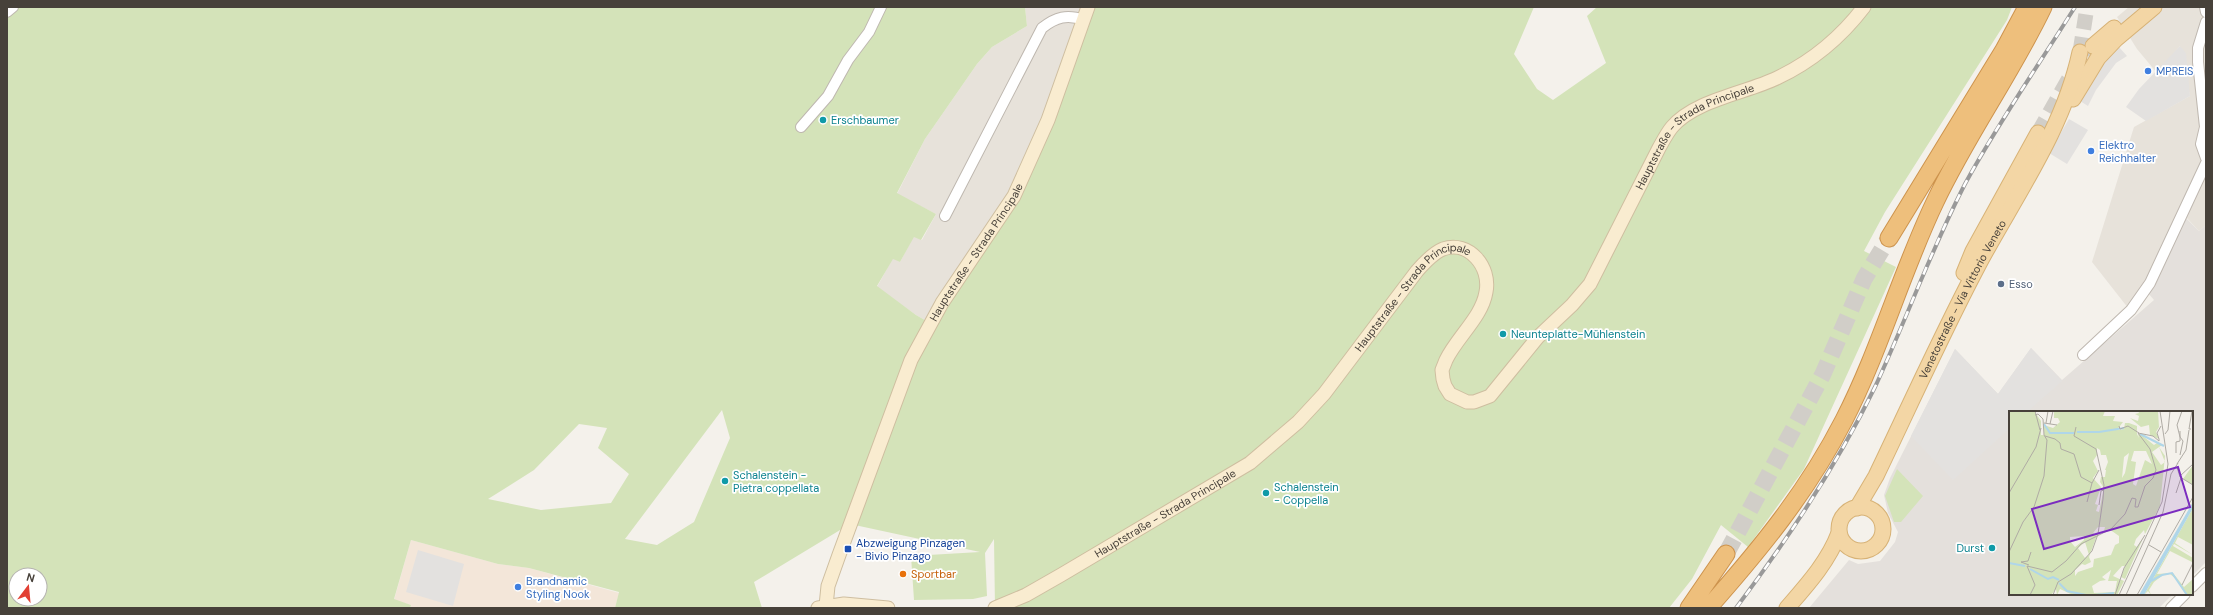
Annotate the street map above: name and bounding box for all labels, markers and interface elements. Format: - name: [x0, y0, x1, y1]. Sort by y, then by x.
- place label: MPREIS: [2156, 64, 2193, 78]
- marker: MPREIS: [2143, 66, 2153, 76]
- street label: Hauptstraße - Strada Principale: [1632, 81, 1756, 192]
- place label: Erschbaumer: [831, 113, 899, 127]
- marker: Erschbaumer: [818, 115, 828, 125]
- place label: Elektro Reichhalter: [2099, 138, 2156, 165]
- marker: Elektro Reichhalter: [2086, 146, 2096, 156]
- street label: Hauptstraße - Strada Principale: [926, 181, 1026, 324]
- street label: Venetostraße - Via Vittorio Veneto: [1916, 217, 2009, 381]
- street label: Hauptstraße - Strada Principale: [1352, 240, 1474, 354]
- place label: Esso: [2009, 277, 2033, 291]
- marker: Esso: [1996, 279, 2006, 289]
- place label: Neunteplatte-Mühlenstein: [1511, 327, 1645, 341]
- marker: Neunteplatte-Mühlenstein: [1498, 329, 1508, 339]
- inset map: [2009, 411, 2193, 595]
- street label: Hauptstraße - Strada Principale: [1092, 466, 1238, 561]
- place label: Schalenstein - Pietra coppellata: [733, 468, 819, 495]
- marker: Schalenstein - Pietra coppellata: [720, 476, 730, 486]
- place label: Schalenstein - Coppella: [1274, 480, 1339, 507]
- marker: Schalenstein - Coppella: [1261, 488, 1271, 498]
- place label: Abzweigung Pinzagen - Bivio Pinzago: [856, 536, 965, 563]
- place label: Durst: [1956, 541, 1984, 555]
- marker: Durst: [1987, 543, 1997, 553]
- marker: Abzweigung Pinzagen - Bivio Pinzago: [843, 544, 853, 554]
- north arrow: [8, 567, 48, 607]
- place label: Sportbar: [911, 567, 956, 581]
- marker: Sportbar: [898, 569, 908, 579]
- text: N: [25, 570, 37, 585]
- place label: Brandnamic Styling Nook: [526, 574, 590, 601]
- marker: Brandnamic Styling Nook: [513, 582, 523, 592]

